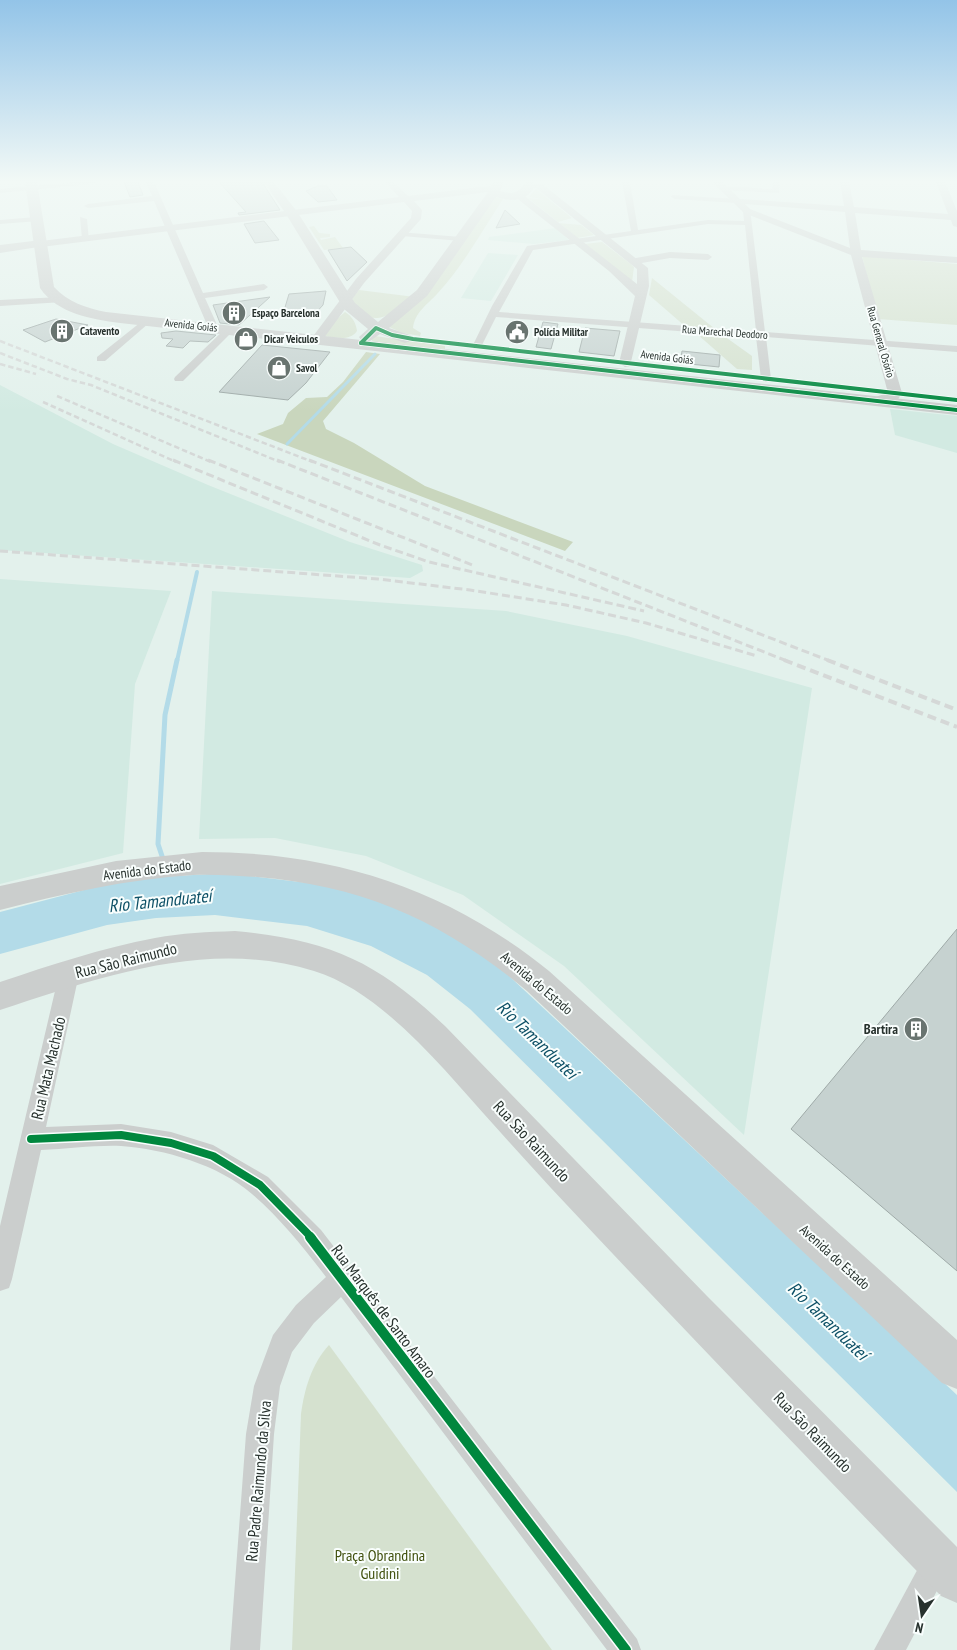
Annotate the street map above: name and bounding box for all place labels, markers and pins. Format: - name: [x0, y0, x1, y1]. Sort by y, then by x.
- building icon: Espaço Barcelona: [221, 300, 247, 326]
- place label: Espaço Barcelona: [252, 306, 320, 320]
- building icon: Catavento: [49, 318, 75, 344]
- public building icon: Polícia Militar: [504, 319, 530, 345]
- place label: Catavento: [80, 324, 119, 338]
- place label: Polícia Militar: [534, 325, 589, 339]
- shop icon: Dicar Veiculos: [233, 326, 259, 352]
- place label: Dicar Veiculos: [264, 332, 318, 346]
- shop icon: Savol: [266, 355, 292, 381]
- place label: Savol: [296, 361, 318, 375]
- building icon: Bartira: [903, 1016, 929, 1042]
- place label: Bartira: [864, 1020, 898, 1038]

